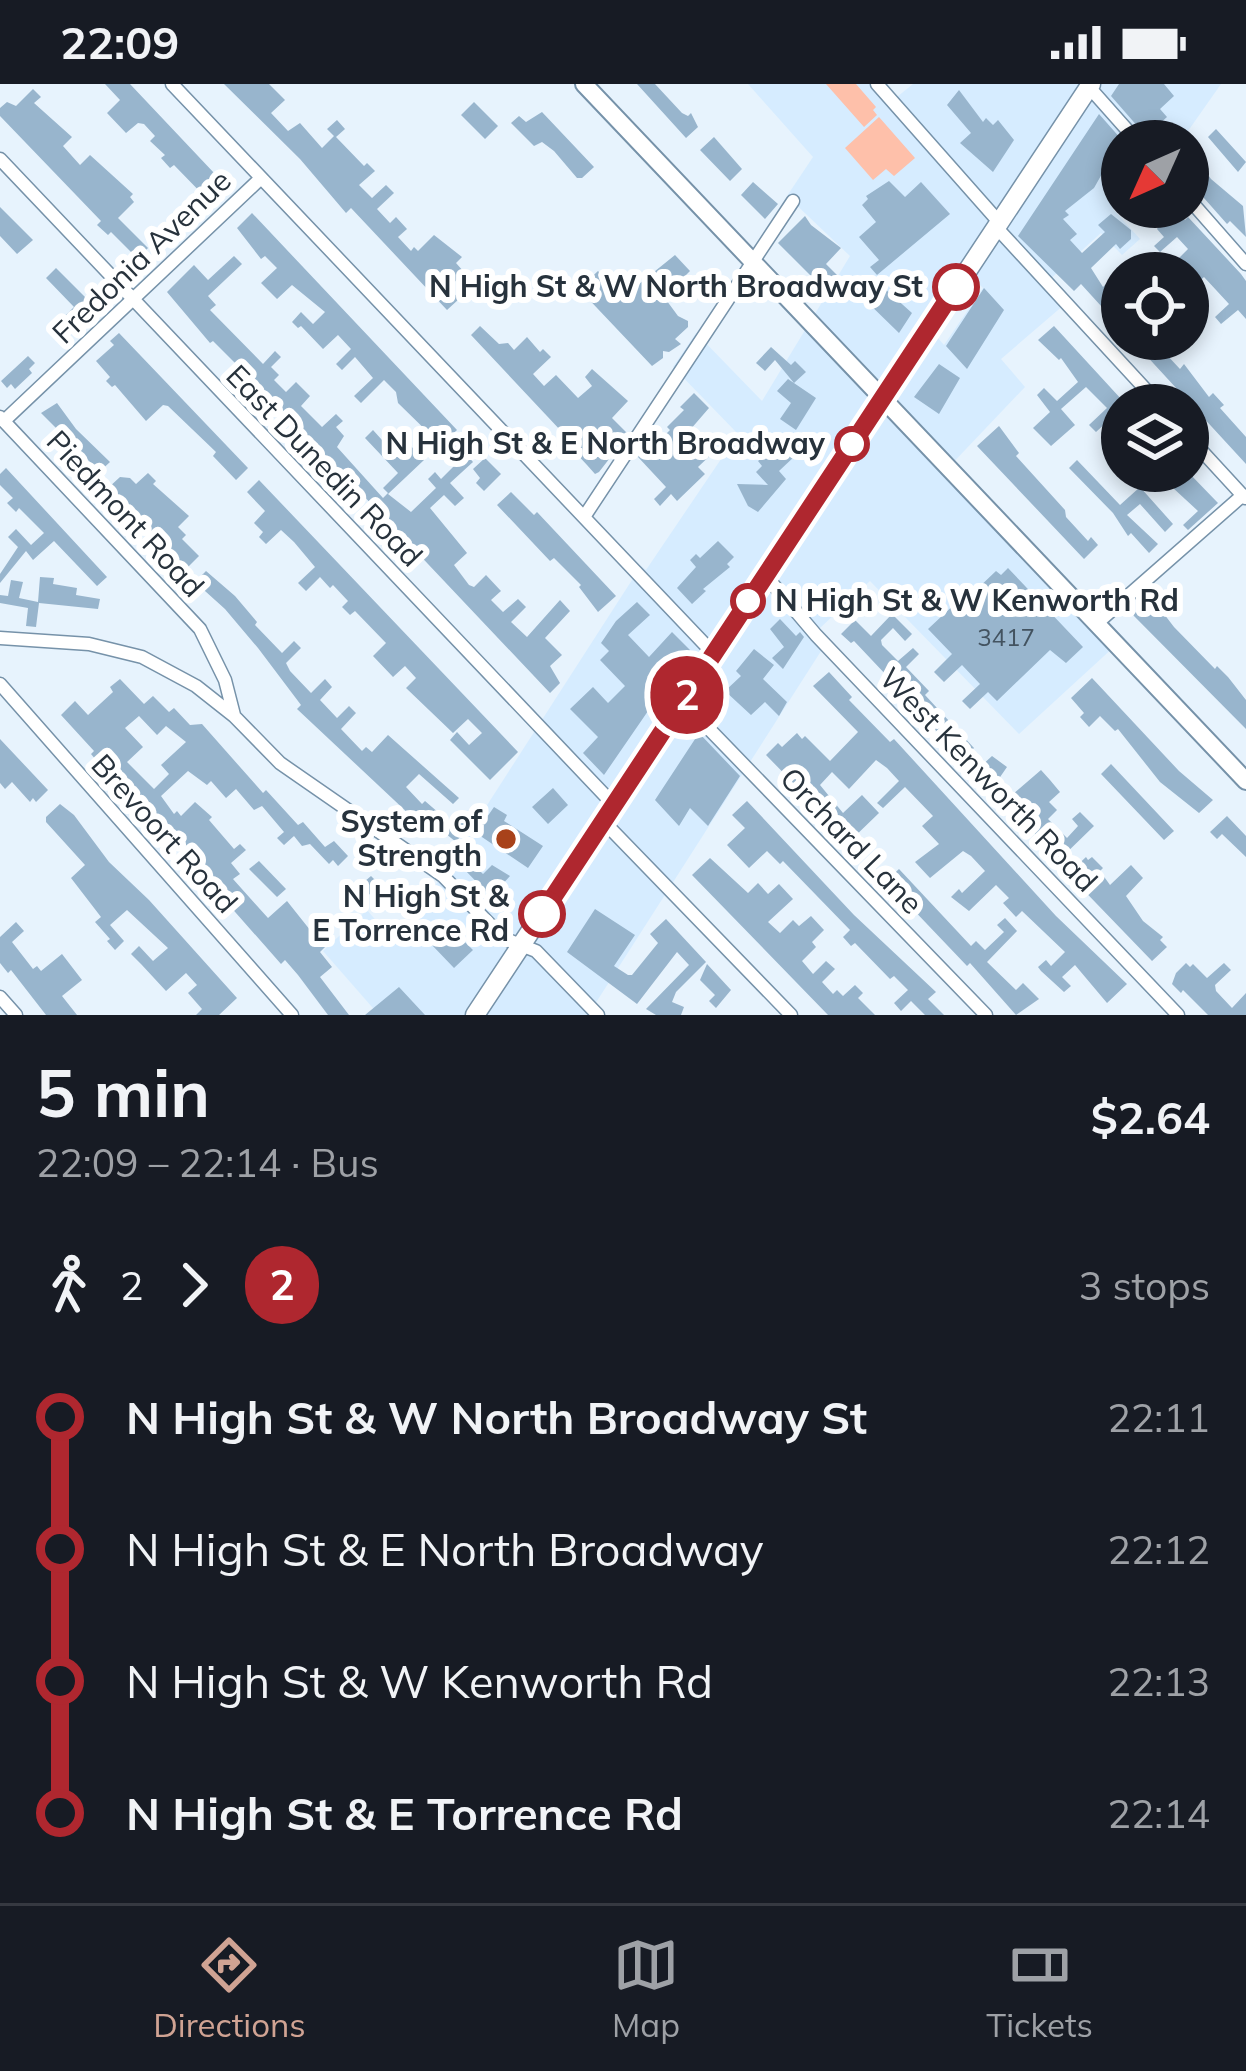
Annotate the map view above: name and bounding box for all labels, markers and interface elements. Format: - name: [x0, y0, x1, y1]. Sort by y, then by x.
- text: 22:09: [60, 14, 179, 70]
- north arrow: [1101, 120, 1209, 228]
- map controls: [1101, 120, 1209, 492]
- street label: Fredonia Avenue: [44, 161, 239, 351]
- button: locate: [1101, 252, 1209, 360]
- marker: N High St & W North Broadway St: [934, 265, 978, 309]
- place label: N High St & W North Broadway St: [429, 267, 923, 305]
- street label: East Dunedin Road: [219, 356, 431, 574]
- button: layers: [1101, 384, 1209, 492]
- street label: Piedmont Road: [39, 422, 213, 605]
- place label: N High St & E North Broadway: [386, 424, 826, 462]
- marker: N High St & E North Broadway: [836, 428, 868, 460]
- place label: N High St & W Kenworth Rd: [775, 581, 1179, 619]
- marker: N High St & W Kenworth Rd: [732, 585, 764, 617]
- house number: 3417: [977, 622, 1035, 652]
- line badge: 2: [648, 656, 726, 734]
- street label: West Kenworth Road: [872, 659, 1106, 900]
- text: 2: [674, 668, 700, 721]
- street label: Brevoort Road: [83, 746, 246, 921]
- street label: Orchard Lane: [772, 759, 931, 922]
- place label: System of Strength: [341, 802, 483, 874]
- marker: System of Strength: [493, 826, 519, 852]
- place label: N High St & E Torrence Rd: [312, 877, 510, 949]
- marker: N High St & E Torrence Rd: [520, 892, 564, 936]
- text: 5 min: [36, 1051, 210, 1134]
- text: $2.64: [1091, 1089, 1210, 1145]
- text: 22:09 – 22:14 · Bus: [36, 1138, 379, 1187]
- icon: walk: [36, 1252, 102, 1318]
- icon: forward: [161, 1252, 227, 1318]
- text: 2: [269, 1258, 295, 1311]
- text: 2: [120, 1261, 143, 1310]
- text: 3 stops: [1079, 1261, 1210, 1310]
- text: N High St & W North Broadway St: [126, 1389, 867, 1445]
- text: 22:11: [1108, 1393, 1210, 1442]
- text: N High St & E North Broadway: [126, 1521, 764, 1577]
- text: 22:12: [1108, 1525, 1210, 1574]
- text: N High St & W Kenworth Rd: [126, 1653, 713, 1709]
- text: 22:13: [1108, 1657, 1210, 1706]
- text: N High St & E Torrence Rd: [126, 1785, 683, 1841]
- text: 22:14: [1108, 1789, 1210, 1838]
- tab: Directions: [153, 1932, 306, 2045]
- tab: Map: [612, 1932, 680, 2045]
- tab: Tickets: [986, 1932, 1093, 2045]

